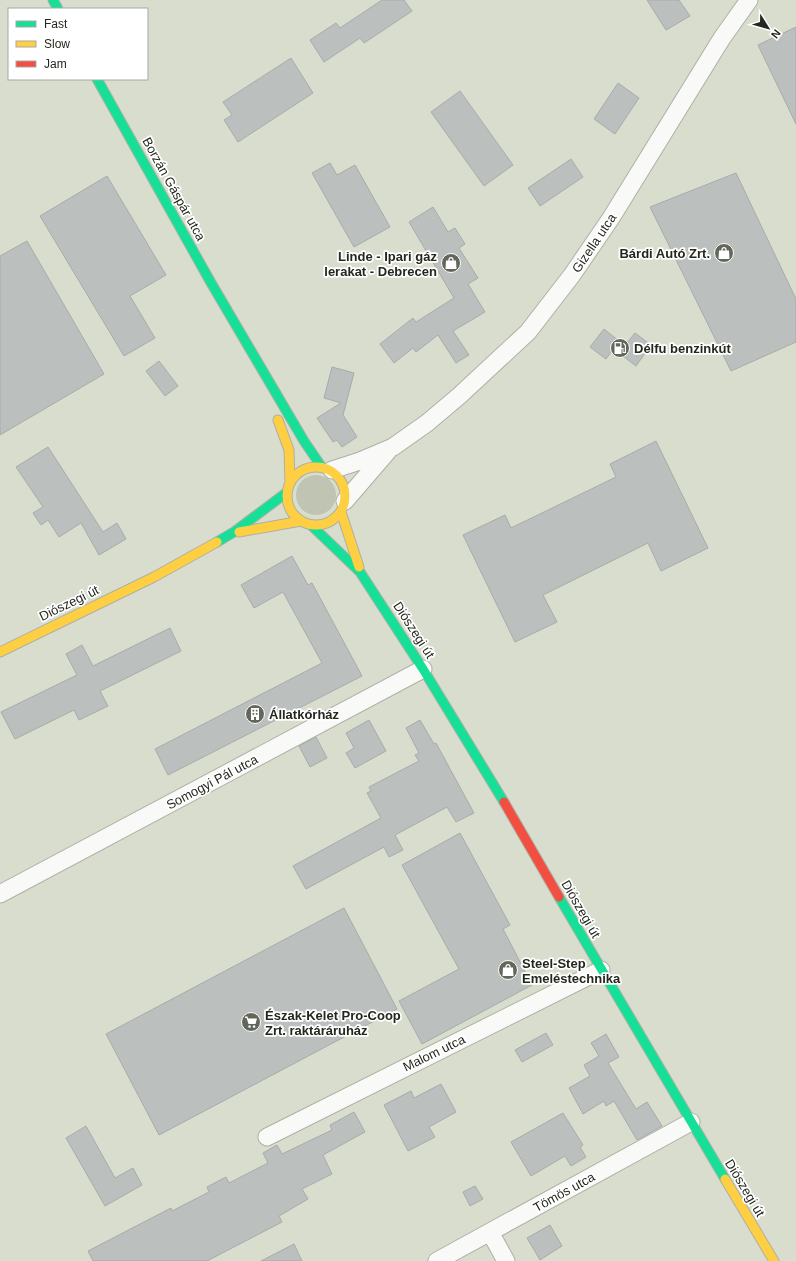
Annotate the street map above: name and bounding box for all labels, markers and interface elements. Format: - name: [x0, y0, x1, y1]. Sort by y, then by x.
- legend: [8, 8, 148, 80]
- north arrow: [748, 8, 788, 48]
- text: Fast: [44, 17, 68, 31]
- text: N: [769, 27, 783, 41]
- text: Slow: [44, 37, 70, 51]
- text: Jam: [44, 57, 67, 71]
- street label: Borzán Gáspár utca: [139, 135, 209, 244]
- street label: Gizella utca: [569, 210, 620, 275]
- shop icon: Bárdi Autó Zrt.: [713, 242, 735, 264]
- place label: Bárdi Autó Zrt.: [619, 246, 710, 261]
- place label: Linde - Ipari gáz lerakat - Debrecen: [324, 249, 437, 279]
- shop icon: Linde - Ipari gáz lerakat - Debrecen: [440, 252, 462, 274]
- fuel station icon: Délfu benzinkút: [609, 337, 631, 359]
- place label: Délfu benzinkút: [634, 341, 731, 356]
- street label: Diószegi út: [37, 582, 102, 624]
- street label: Diószegi út: [390, 599, 438, 661]
- building icon: Állatkórház: [244, 703, 266, 725]
- place label: Állatkórház: [269, 707, 340, 722]
- street label: Somogyi Pál utca: [164, 751, 261, 812]
- street label: Diószegi út: [558, 877, 604, 941]
- place label: Steel-Step Emeléstechnika: [522, 956, 621, 986]
- shop icon: Steel-Step Emeléstechnika: [497, 959, 519, 981]
- place label: Észak-Kelet Pro-Coop Zrt. raktáráruház: [265, 1008, 401, 1038]
- supermarket icon: Észak-Kelet Pro-Coop Zrt. raktáráruház: [240, 1011, 262, 1033]
- street label: Malom utca: [401, 1031, 468, 1074]
- street label: Diószegi út: [722, 1157, 768, 1220]
- street label: Tömös utca: [531, 1169, 598, 1215]

